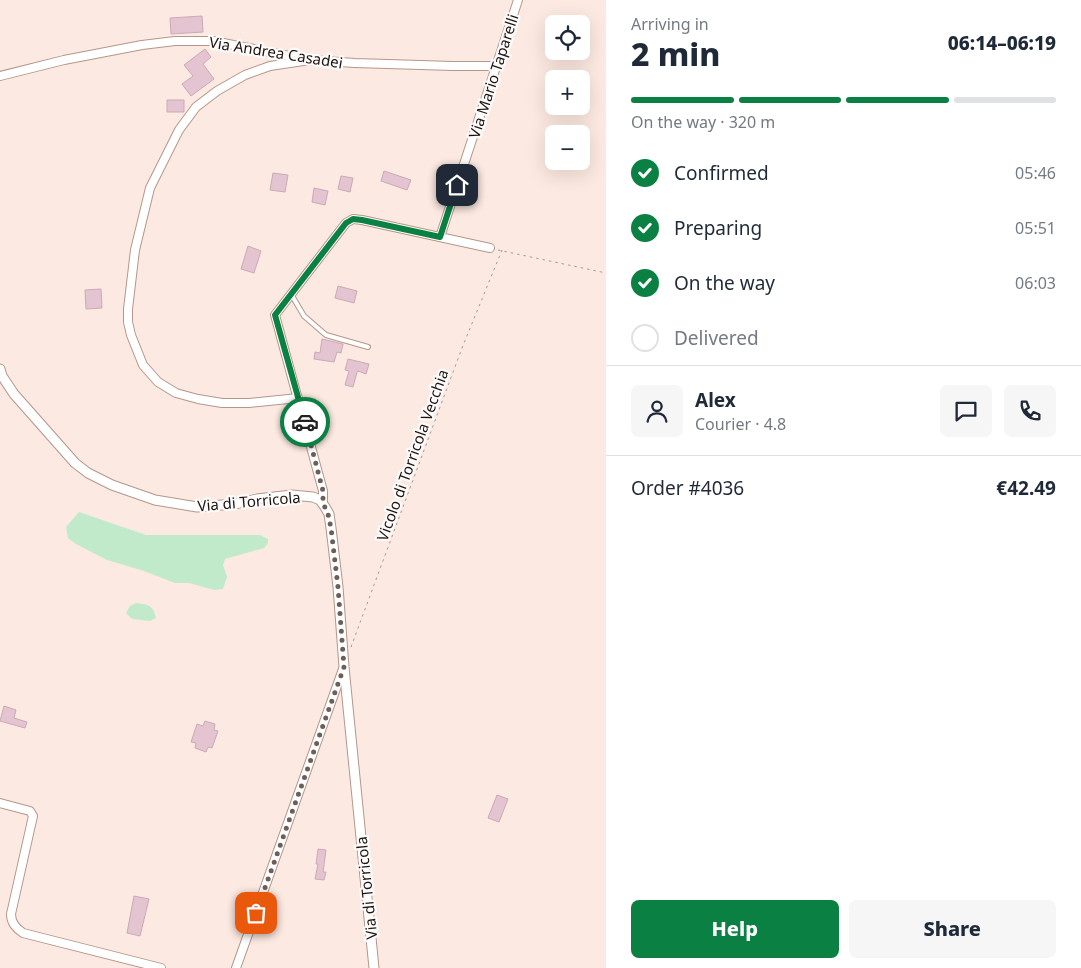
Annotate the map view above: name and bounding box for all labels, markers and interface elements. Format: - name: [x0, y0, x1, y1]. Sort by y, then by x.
- street label: Via Mario Taparelli: [463, 11, 523, 141]
- text: Arriving in: [631, 13, 709, 35]
- map controls: [545, 15, 590, 170]
- button: locate: [545, 15, 590, 60]
- text: 06:14–06:19: [948, 30, 1056, 56]
- street label: Via Andrea Casadei: [208, 32, 344, 72]
- text: 2 min: [631, 32, 720, 75]
- button: +: [545, 70, 590, 115]
- text: On the way · 320 m: [631, 111, 775, 133]
- button: −: [545, 125, 590, 170]
- icon: check: [631, 159, 659, 187]
- text: Confirmed: [674, 160, 769, 186]
- text: 05:46: [1015, 162, 1056, 184]
- pin: [436, 164, 478, 206]
- icon: home: [443, 171, 471, 199]
- icon: check: [631, 214, 659, 242]
- text: Preparing: [674, 215, 762, 241]
- text: 05:51: [1015, 217, 1056, 239]
- icon: check: [631, 269, 659, 297]
- text: On the way: [674, 270, 775, 296]
- text: 06:03: [1015, 272, 1056, 294]
- text: Delivered: [674, 325, 759, 351]
- street label: Vicolo di Torricola Vecchia: [372, 366, 452, 544]
- button: person: [631, 385, 683, 437]
- button: chat: [940, 385, 992, 437]
- button: phone: [1004, 385, 1056, 437]
- text: Alex: [695, 387, 736, 413]
- courier: [280, 397, 330, 447]
- icon: car: [291, 408, 319, 436]
- text: Courier · 4.8: [695, 413, 786, 435]
- text: Order #4036: [631, 475, 744, 501]
- text: €42.49: [996, 475, 1056, 501]
- street label: Via di Torricola: [197, 487, 301, 515]
- street label: Via di Torricola: [351, 836, 381, 940]
- pin: [235, 892, 277, 934]
- icon: bag: [242, 899, 270, 927]
- button: Help: [631, 900, 839, 958]
- button: Share: [849, 900, 1056, 958]

